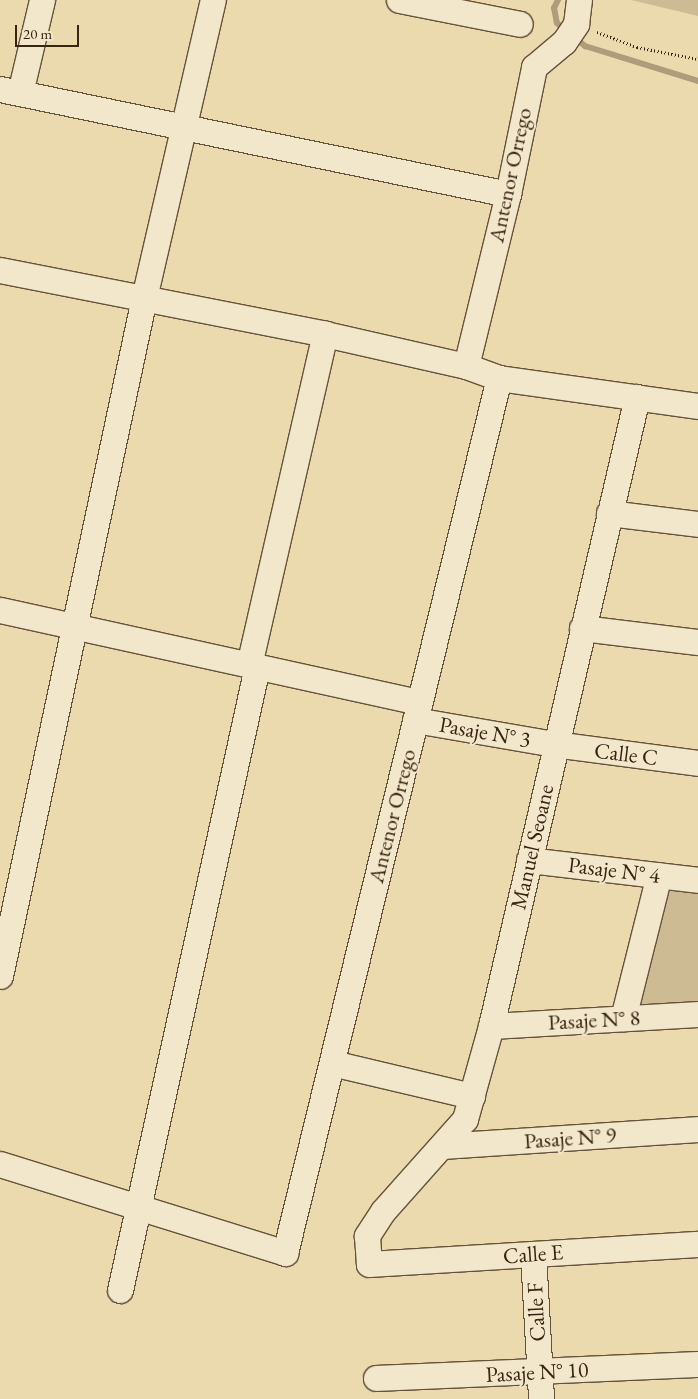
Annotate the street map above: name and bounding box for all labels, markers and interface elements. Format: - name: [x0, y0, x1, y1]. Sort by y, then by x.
- scale bar: [18, 15, 81, 47]
- text: 20 m: [23, 24, 52, 43]
- street label: Antenor Orrego: [483, 105, 537, 245]
- street label: Pasaje N° 3: [437, 711, 533, 753]
- street label: Calle C: [593, 737, 659, 771]
- street label: Antenor Orrego: [363, 746, 421, 886]
- street label: Manuel Seoane: [505, 782, 559, 912]
- street label: Pasaje N° 4: [567, 851, 661, 889]
- street label: Pasaje N° 8: [547, 1004, 641, 1036]
- street label: Pasaje N° 9: [523, 1122, 617, 1154]
- street label: Calle E: [502, 1239, 564, 1269]
- street label: Calle F: [521, 1282, 551, 1342]
- street label: Pasaje N° 10: [485, 1356, 589, 1388]

